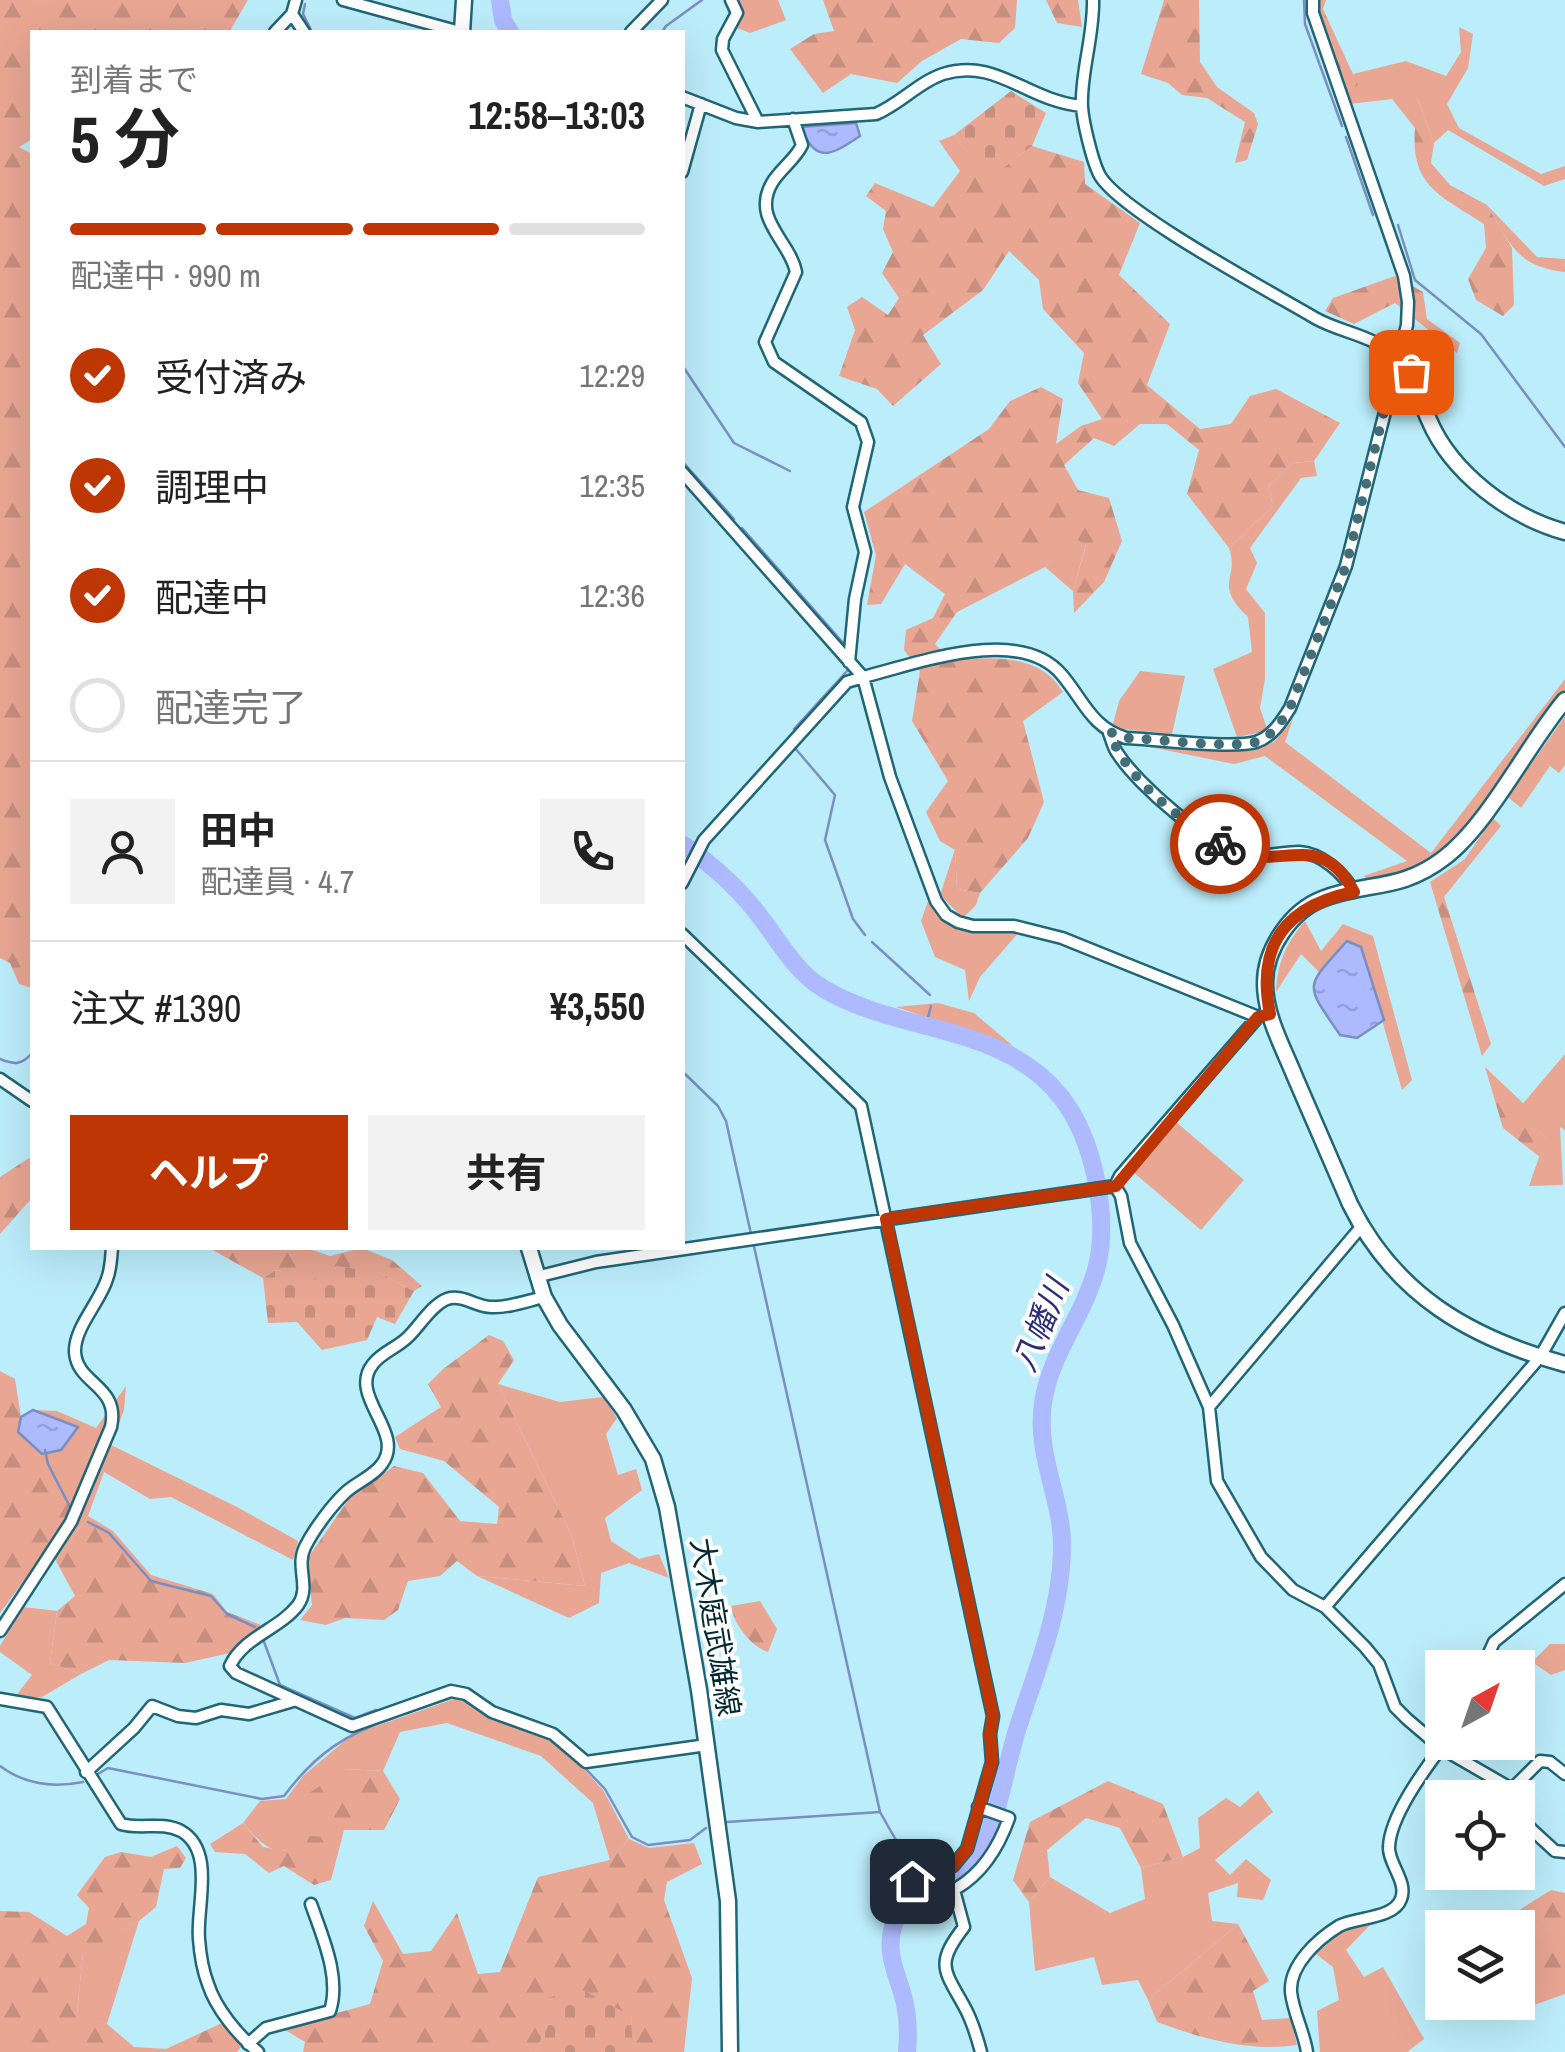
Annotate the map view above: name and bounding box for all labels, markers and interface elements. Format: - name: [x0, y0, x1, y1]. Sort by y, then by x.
- text: 到着まで: [70, 58, 198, 101]
- text: 12:58–13:03: [468, 90, 645, 141]
- text: 5 分: [70, 95, 179, 182]
- text: 配達中 · 990 m: [70, 254, 261, 297]
- pin: [1369, 330, 1454, 415]
- icon: bag: [1384, 345, 1439, 400]
- icon: check: [70, 348, 125, 403]
- text: 受付済み: [155, 352, 307, 403]
- text: 12:29: [579, 354, 645, 397]
- icon: check: [70, 458, 125, 513]
- text: 調理中: [155, 462, 269, 513]
- text: 12:35: [579, 464, 645, 507]
- icon: check: [70, 568, 125, 623]
- text: 配達中: [155, 572, 269, 623]
- text: 12:36: [579, 574, 645, 617]
- text: 配達完了: [155, 682, 307, 733]
- courier: [1170, 794, 1270, 894]
- button: person: [70, 799, 175, 904]
- button: phone: [540, 799, 645, 904]
- text: 田中: [200, 805, 276, 856]
- icon: bike: [1193, 817, 1248, 872]
- text: 配達員 · 4.7: [200, 860, 354, 903]
- text: ¥3,550: [550, 981, 645, 1032]
- text: 注文 #1390: [70, 983, 241, 1034]
- button: ヘルプ: [70, 1115, 348, 1230]
- button: 共有: [368, 1115, 645, 1230]
- water label: 八幡川: [1002, 1270, 1079, 1378]
- street label: 大木庭武雄線: [682, 1535, 750, 1719]
- north arrow: [1425, 1650, 1535, 1760]
- map controls: [1425, 1650, 1535, 2020]
- button: locate: [1425, 1780, 1535, 1890]
- pin: [870, 1839, 955, 1924]
- icon: home: [885, 1854, 940, 1909]
- button: layers: [1425, 1910, 1535, 2020]

